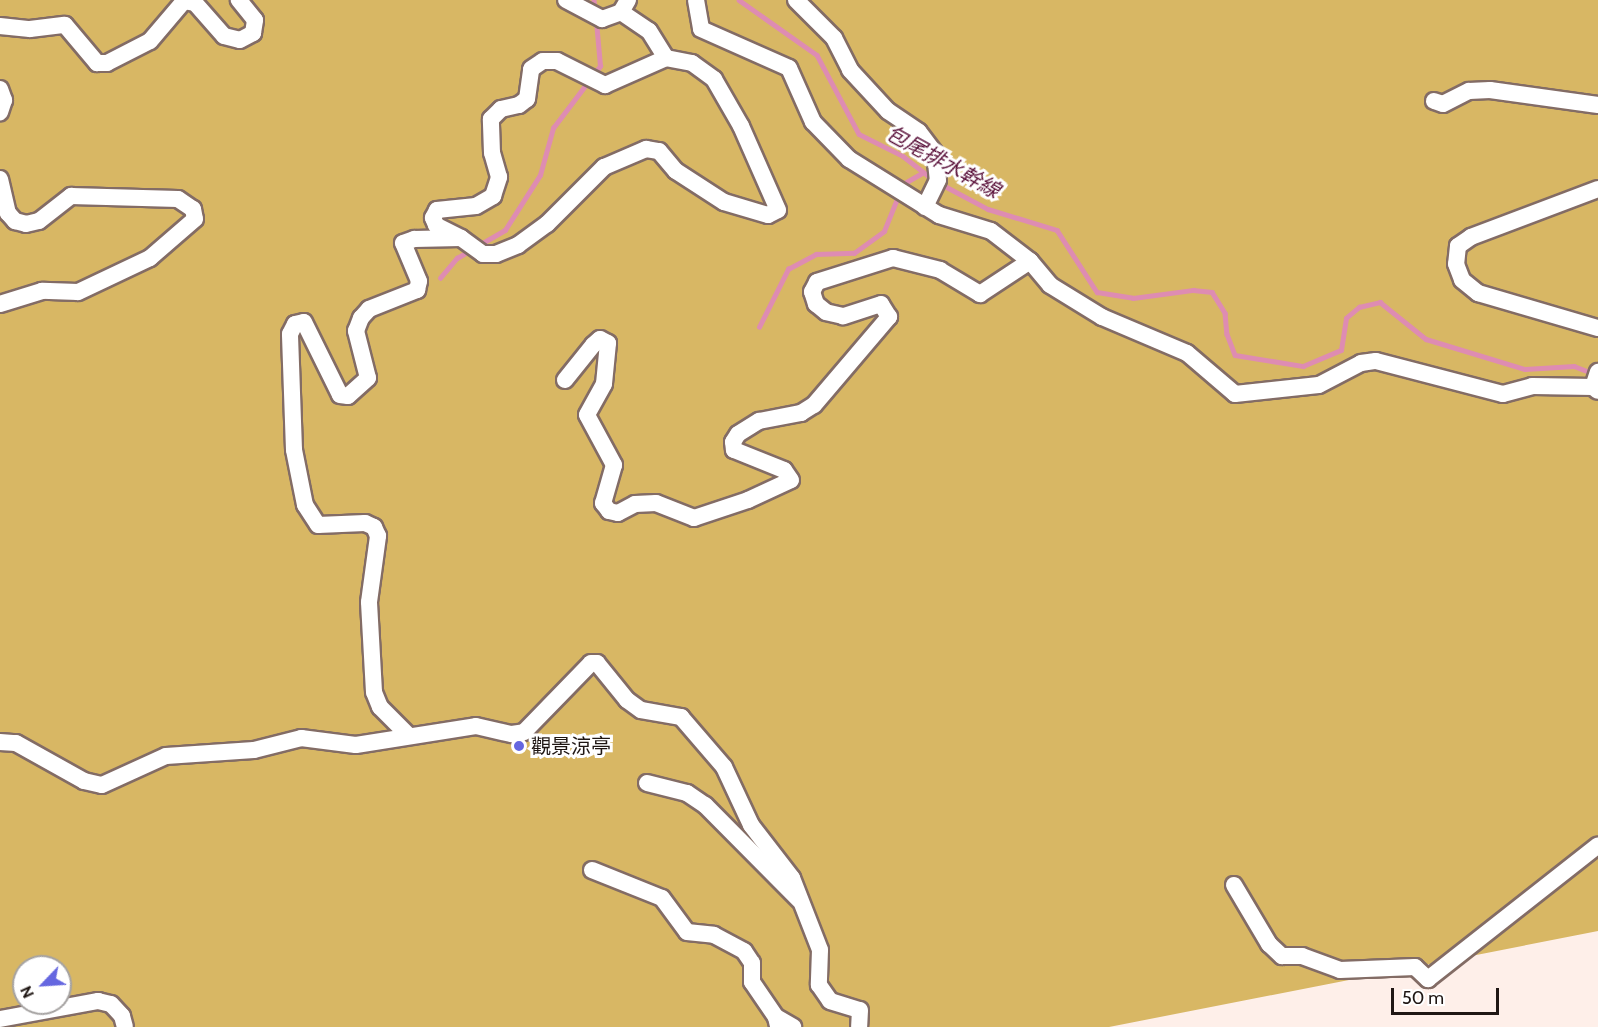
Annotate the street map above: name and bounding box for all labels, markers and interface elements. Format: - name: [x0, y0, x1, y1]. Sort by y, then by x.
- water label: 包尾排水幹線: [882, 120, 1004, 204]
- place label: 觀景涼亭: [531, 734, 611, 758]
- marker: 觀景涼亭: [512, 739, 526, 753]
- north arrow: [12, 955, 72, 1015]
- scale bar: [1394, 976, 1502, 1014]
- text: N: [16, 983, 38, 1001]
- text: 50 m: [1402, 987, 1444, 1009]

